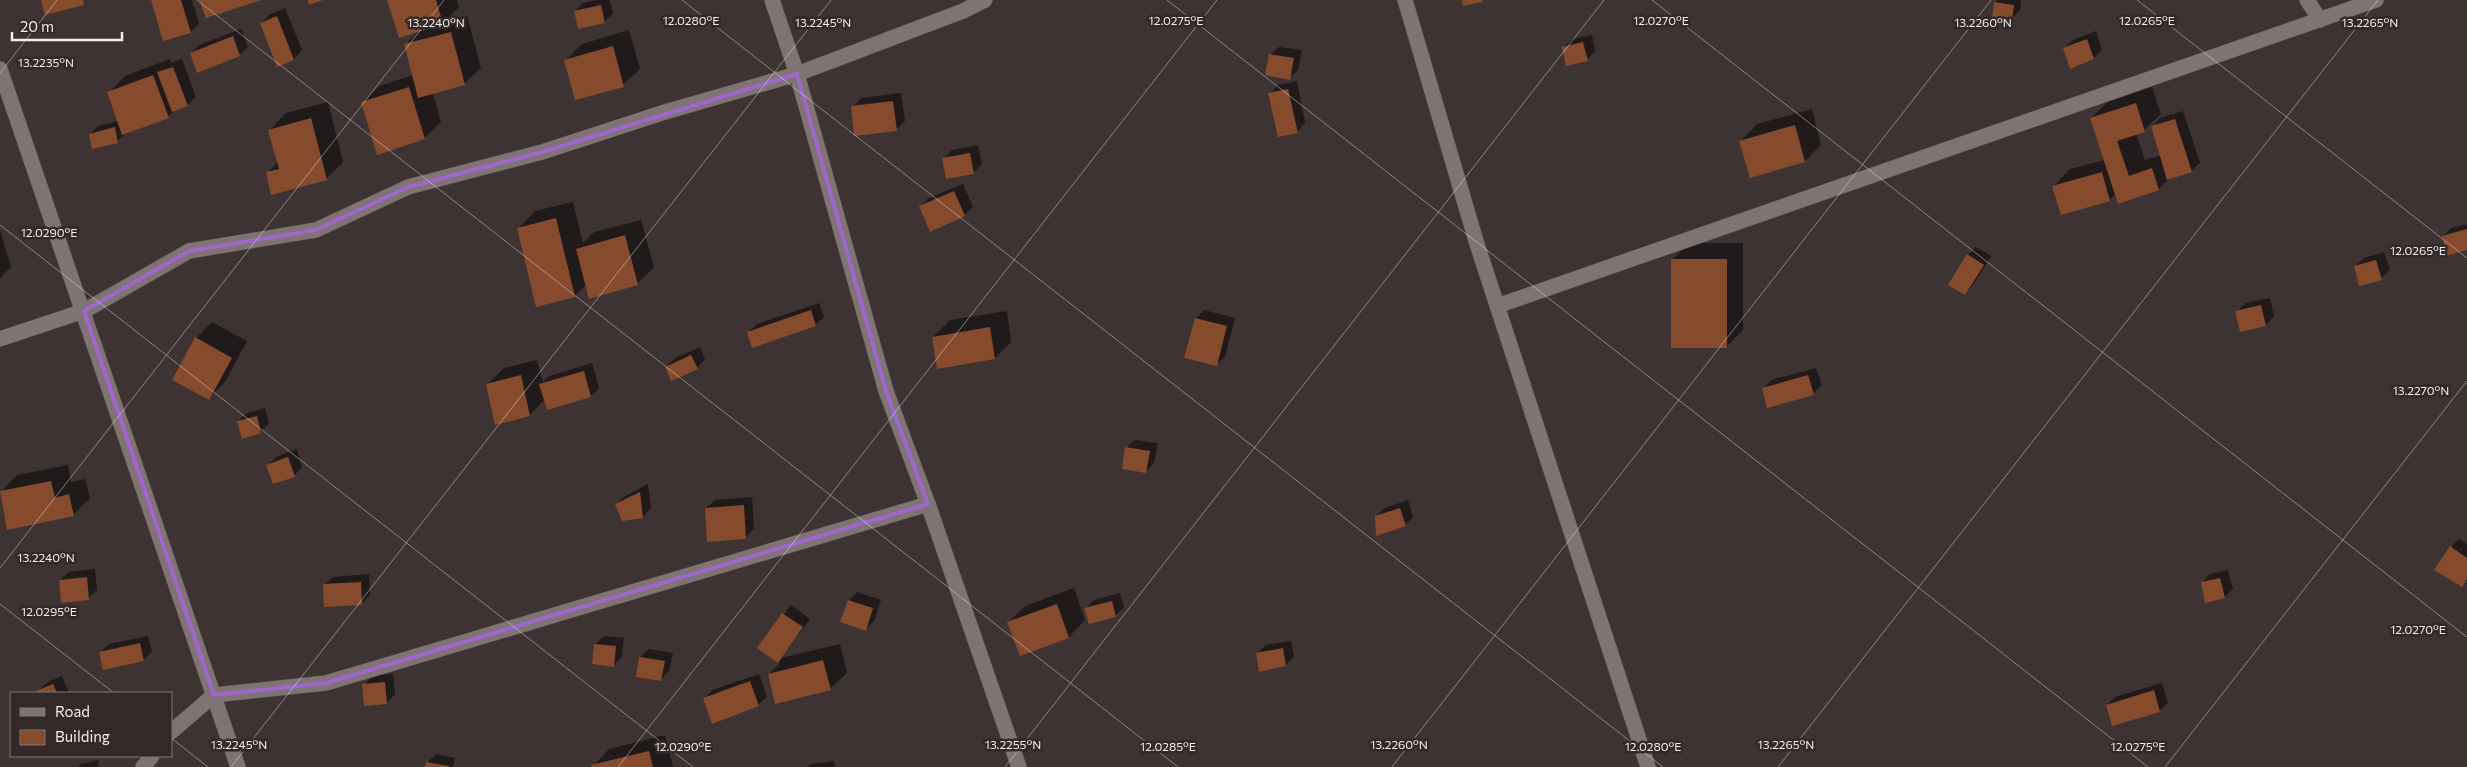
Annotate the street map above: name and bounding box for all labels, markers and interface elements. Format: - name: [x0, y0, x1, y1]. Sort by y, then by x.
- scale bar: [12, 10, 122, 42]
- text: 12.0280°E: [663, 13, 719, 27]
- text: 12.0275°E: [1149, 13, 1203, 27]
- text: 12.0270°E: [1633, 13, 1689, 27]
- text: 12.0265°E: [2119, 13, 2175, 27]
- text: 13.2240°N: [407, 15, 465, 29]
- text: 13.2245°N: [795, 15, 851, 29]
- text: 13.2260°N: [1954, 15, 2012, 29]
- text: 13.2265°N: [2342, 15, 2398, 29]
- text: 20 m: [20, 17, 54, 35]
- text: 13.2235°N: [18, 55, 74, 69]
- text: 12.0290°E: [21, 225, 77, 239]
- text: 12.0265°E: [2390, 243, 2446, 257]
- text: 13.2270°N: [2393, 383, 2449, 397]
- text: 13.2240°N: [17, 550, 75, 564]
- text: 12.0295°E: [21, 604, 77, 618]
- text: 12.0270°E: [2390, 622, 2446, 636]
- legend: [10, 692, 172, 757]
- text: Road: [55, 702, 90, 720]
- text: Building: [55, 727, 110, 745]
- text: 13.2245°N: [211, 737, 267, 751]
- text: 13.2255°N: [985, 737, 1041, 751]
- text: 13.2260°N: [1370, 737, 1428, 751]
- text: 13.2265°N: [1758, 737, 1814, 751]
- text: 12.0290°E: [655, 739, 711, 753]
- text: 12.0285°E: [1140, 739, 1196, 753]
- text: 12.0280°E: [1625, 739, 1681, 753]
- text: 12.0275°E: [2111, 739, 2165, 753]

